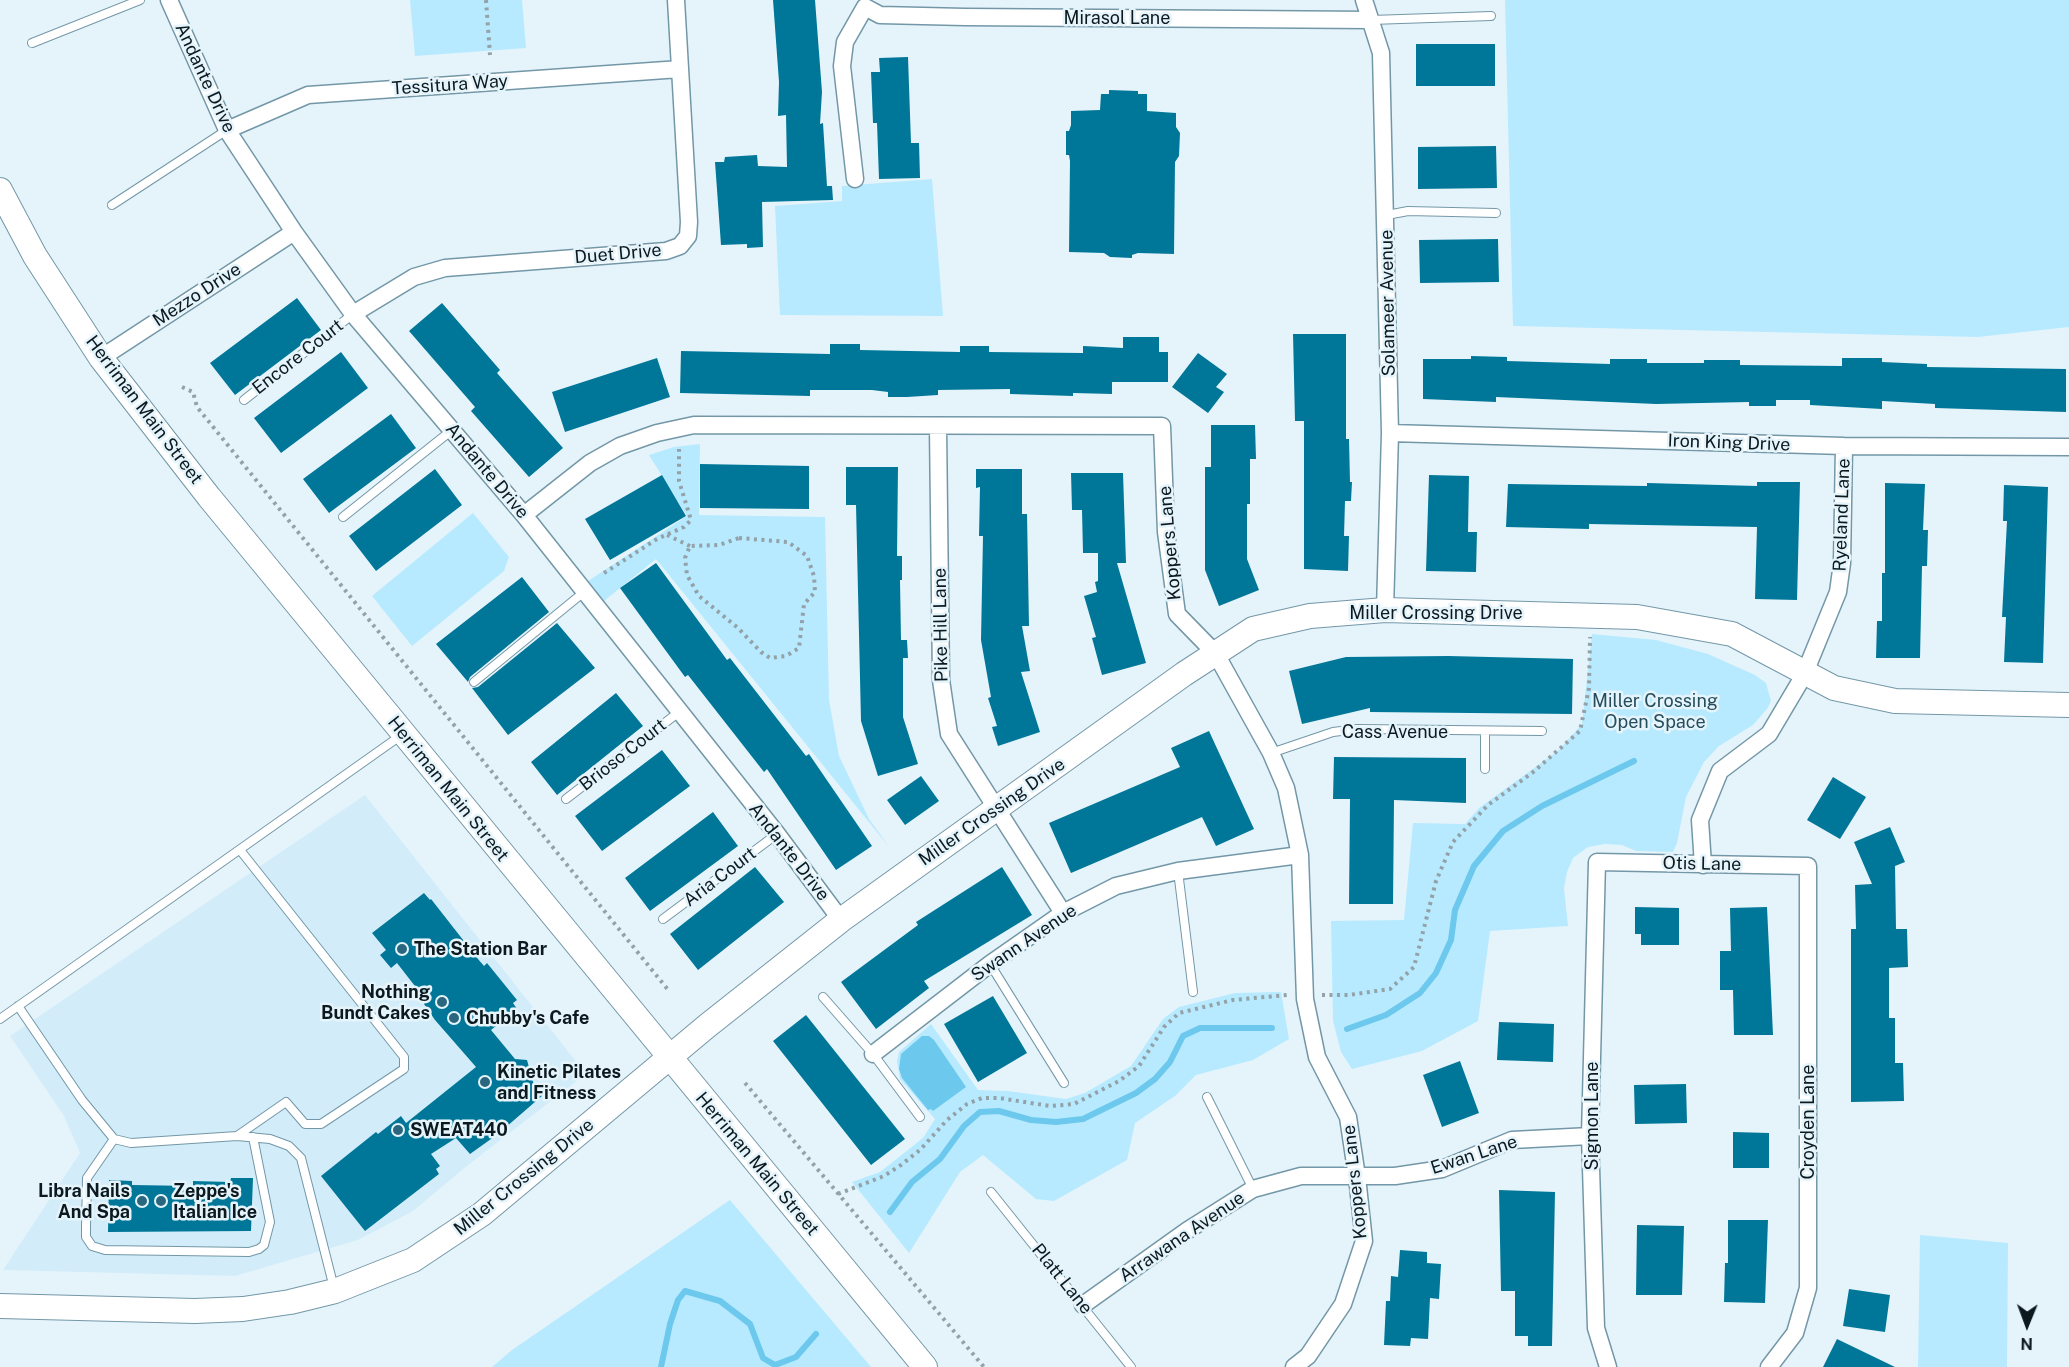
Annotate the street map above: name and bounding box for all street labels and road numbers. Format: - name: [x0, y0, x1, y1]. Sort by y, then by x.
- street label: Mirasol Lane: [1064, 7, 1170, 29]
- street label: Andante Drive: [170, 20, 240, 136]
- street label: Tessitura Way: [391, 70, 509, 100]
- street label: Solameer Avenue: [1376, 229, 1400, 377]
- street label: Duet Drive: [574, 239, 662, 269]
- street label: Mezzo Drive: [149, 258, 245, 332]
- street label: Encore Court: [248, 315, 348, 399]
- street label: Herriman Main Street: [81, 331, 207, 489]
- street label: Andante Drive: [441, 419, 533, 523]
- street label: Iron King Drive: [1667, 430, 1791, 456]
- street label: Ryeland Lane: [1829, 458, 1855, 572]
- street label: Koppers Lane: [1154, 485, 1186, 601]
- street label: Pike Hill Lane: [929, 568, 953, 682]
- street label: Miller Crossing Drive: [1349, 602, 1523, 624]
- street label: Herriman Main Street: [383, 712, 513, 866]
- street label: Brioso Court: [575, 714, 671, 796]
- street label: Cass Avenue: [1342, 721, 1448, 743]
- street label: Miller Crossing Drive: [915, 753, 1069, 871]
- street label: Andante Drive: [744, 799, 834, 905]
- street label: Aria Court: [679, 843, 761, 911]
- street label: Otis Lane: [1662, 853, 1742, 875]
- street label: Swann Avenue: [967, 900, 1081, 986]
- street label: Sigmon Lane: [1581, 1062, 1603, 1170]
- street label: Croyden Lane: [1797, 1064, 1819, 1180]
- street label: Herriman Main Street: [691, 1088, 823, 1240]
- street label: Miller Crossing Drive: [450, 1114, 598, 1240]
- street label: Koppers Lane: [1338, 1124, 1372, 1240]
- street label: Ewan Lane: [1428, 1131, 1520, 1179]
- street label: Arrawana Avenue: [1115, 1187, 1249, 1287]
- street label: Platt Lane: [1027, 1239, 1097, 1319]

